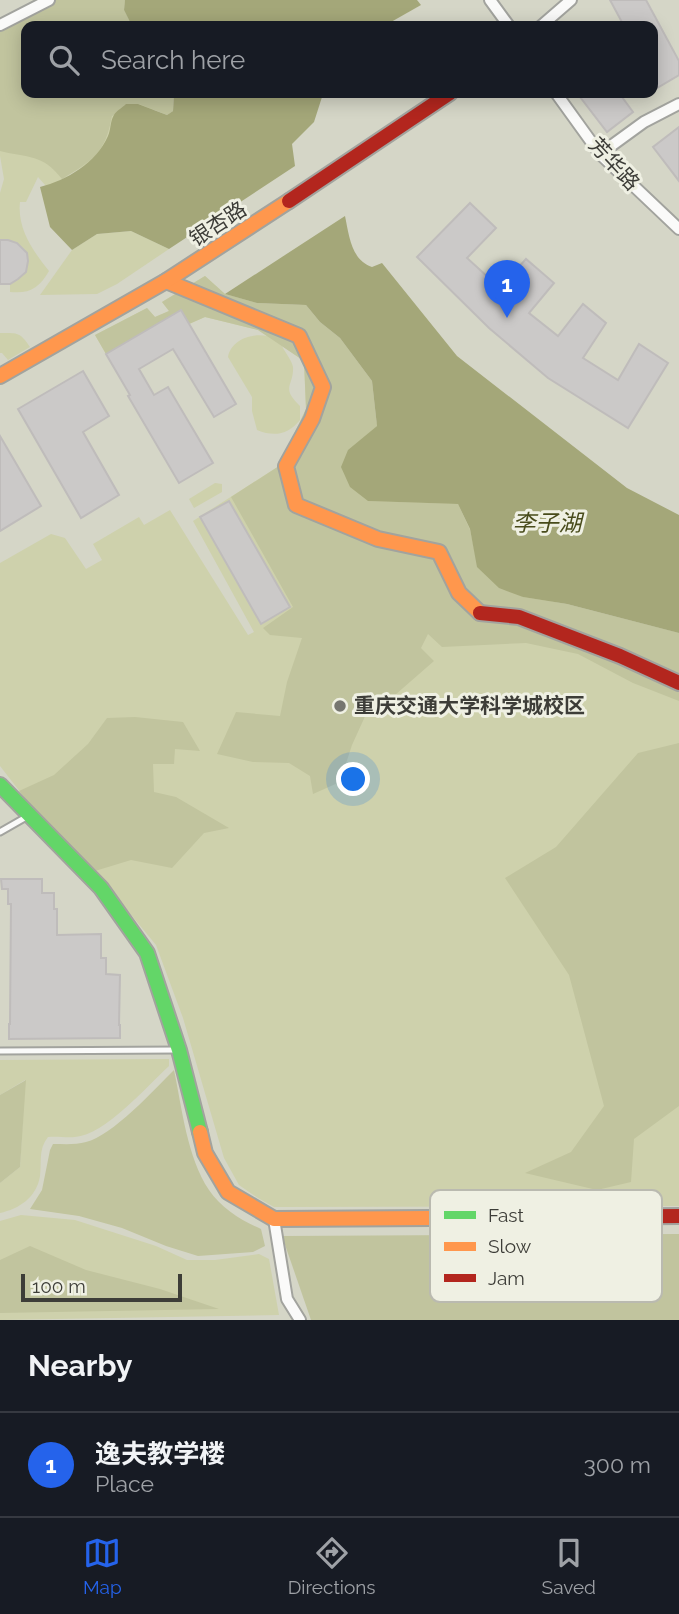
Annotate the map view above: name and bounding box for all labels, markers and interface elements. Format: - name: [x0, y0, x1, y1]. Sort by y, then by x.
- search box: [21, 21, 658, 98]
- icon: search: [45, 41, 83, 79]
- text: Search here: [101, 45, 245, 75]
- street label: 芳华路: [584, 132, 645, 195]
- street label: 银杏路: [185, 196, 251, 251]
- pin: 1: [484, 260, 530, 318]
- water label: 李子湖: [513, 509, 585, 536]
- place label: 重庆交通大学科学城校区: [354, 693, 585, 718]
- marker: 重庆交通大学科学城校区: [332, 698, 348, 714]
- your location: [336, 762, 370, 796]
- legend: [430, 1190, 662, 1302]
- text: Fast: [488, 1204, 524, 1226]
- text: Slow: [488, 1235, 532, 1257]
- text: Jam: [488, 1267, 525, 1289]
- scale bar: [21, 1271, 182, 1303]
- text: 100 m: [32, 1275, 86, 1297]
- text: Nearby: [28, 1348, 132, 1383]
- text: 逸夫教学楼: [95, 1439, 225, 1469]
- text: 1: [45, 1451, 57, 1478]
- text: 300 m: [584, 1451, 651, 1478]
- text: Place: [95, 1470, 154, 1497]
- tab: Map: [83, 1534, 122, 1598]
- tab: Directions: [288, 1534, 376, 1598]
- tab: Saved: [542, 1534, 596, 1598]

